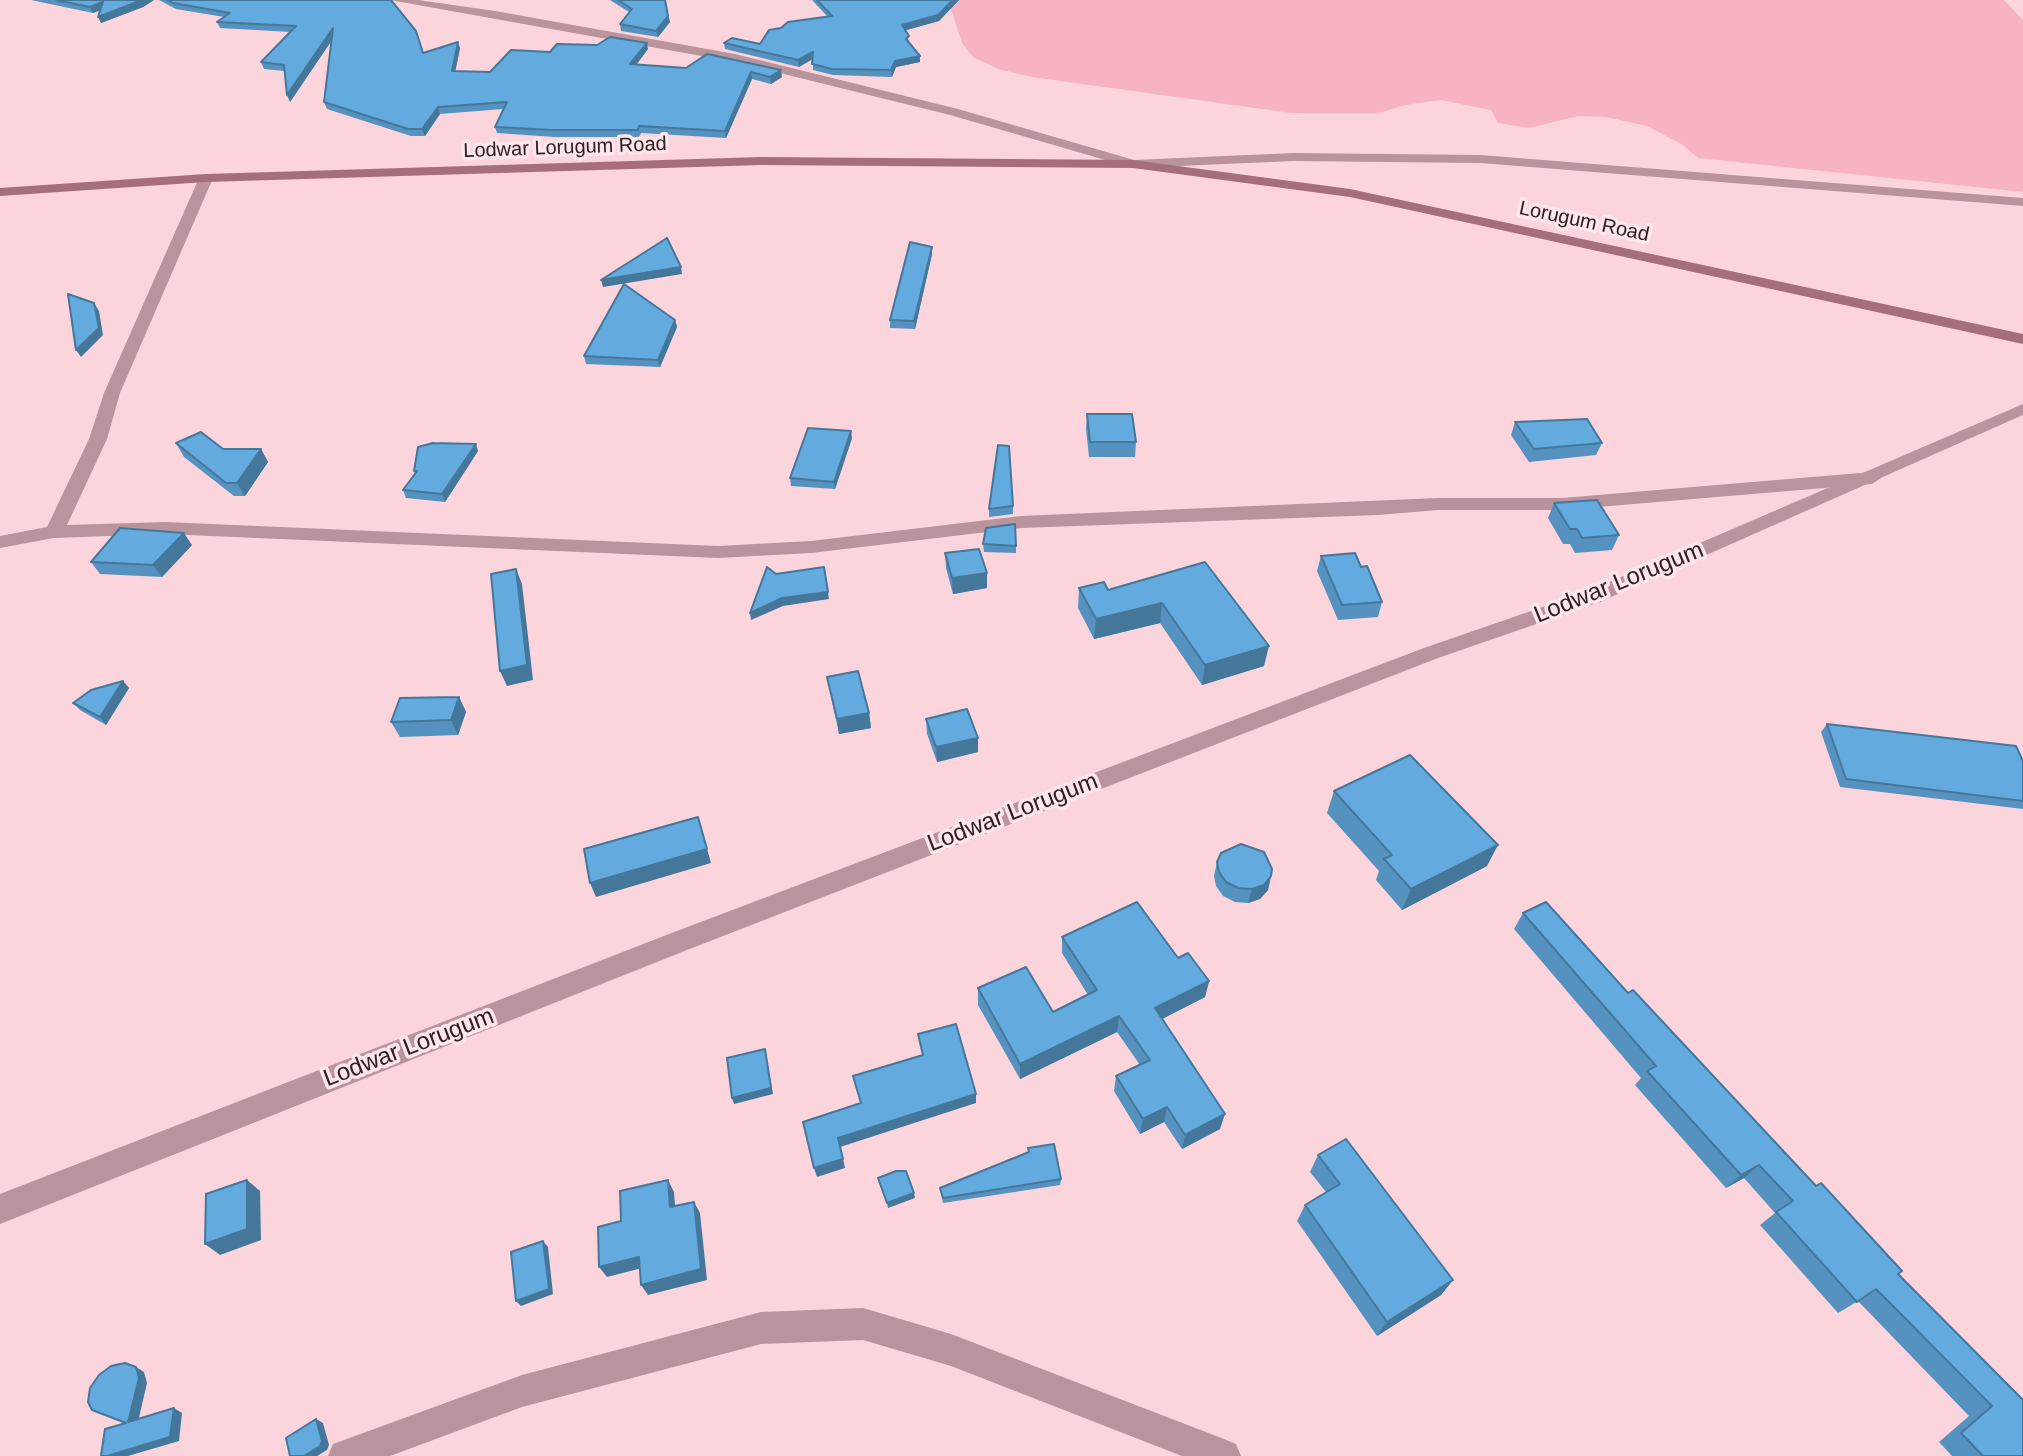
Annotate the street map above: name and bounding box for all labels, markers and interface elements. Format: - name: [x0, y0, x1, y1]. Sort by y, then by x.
- street label: Lodwar Lorugum Road: [463, 132, 667, 164]
- street label: Lorugum Road: [1517, 197, 1651, 247]
- street label: Lodwar Lorugum: [1530, 536, 1708, 630]
- street label: Lodwar Lorugum: [924, 767, 1102, 859]
- street label: Lodwar Lorugum: [320, 1002, 498, 1094]

